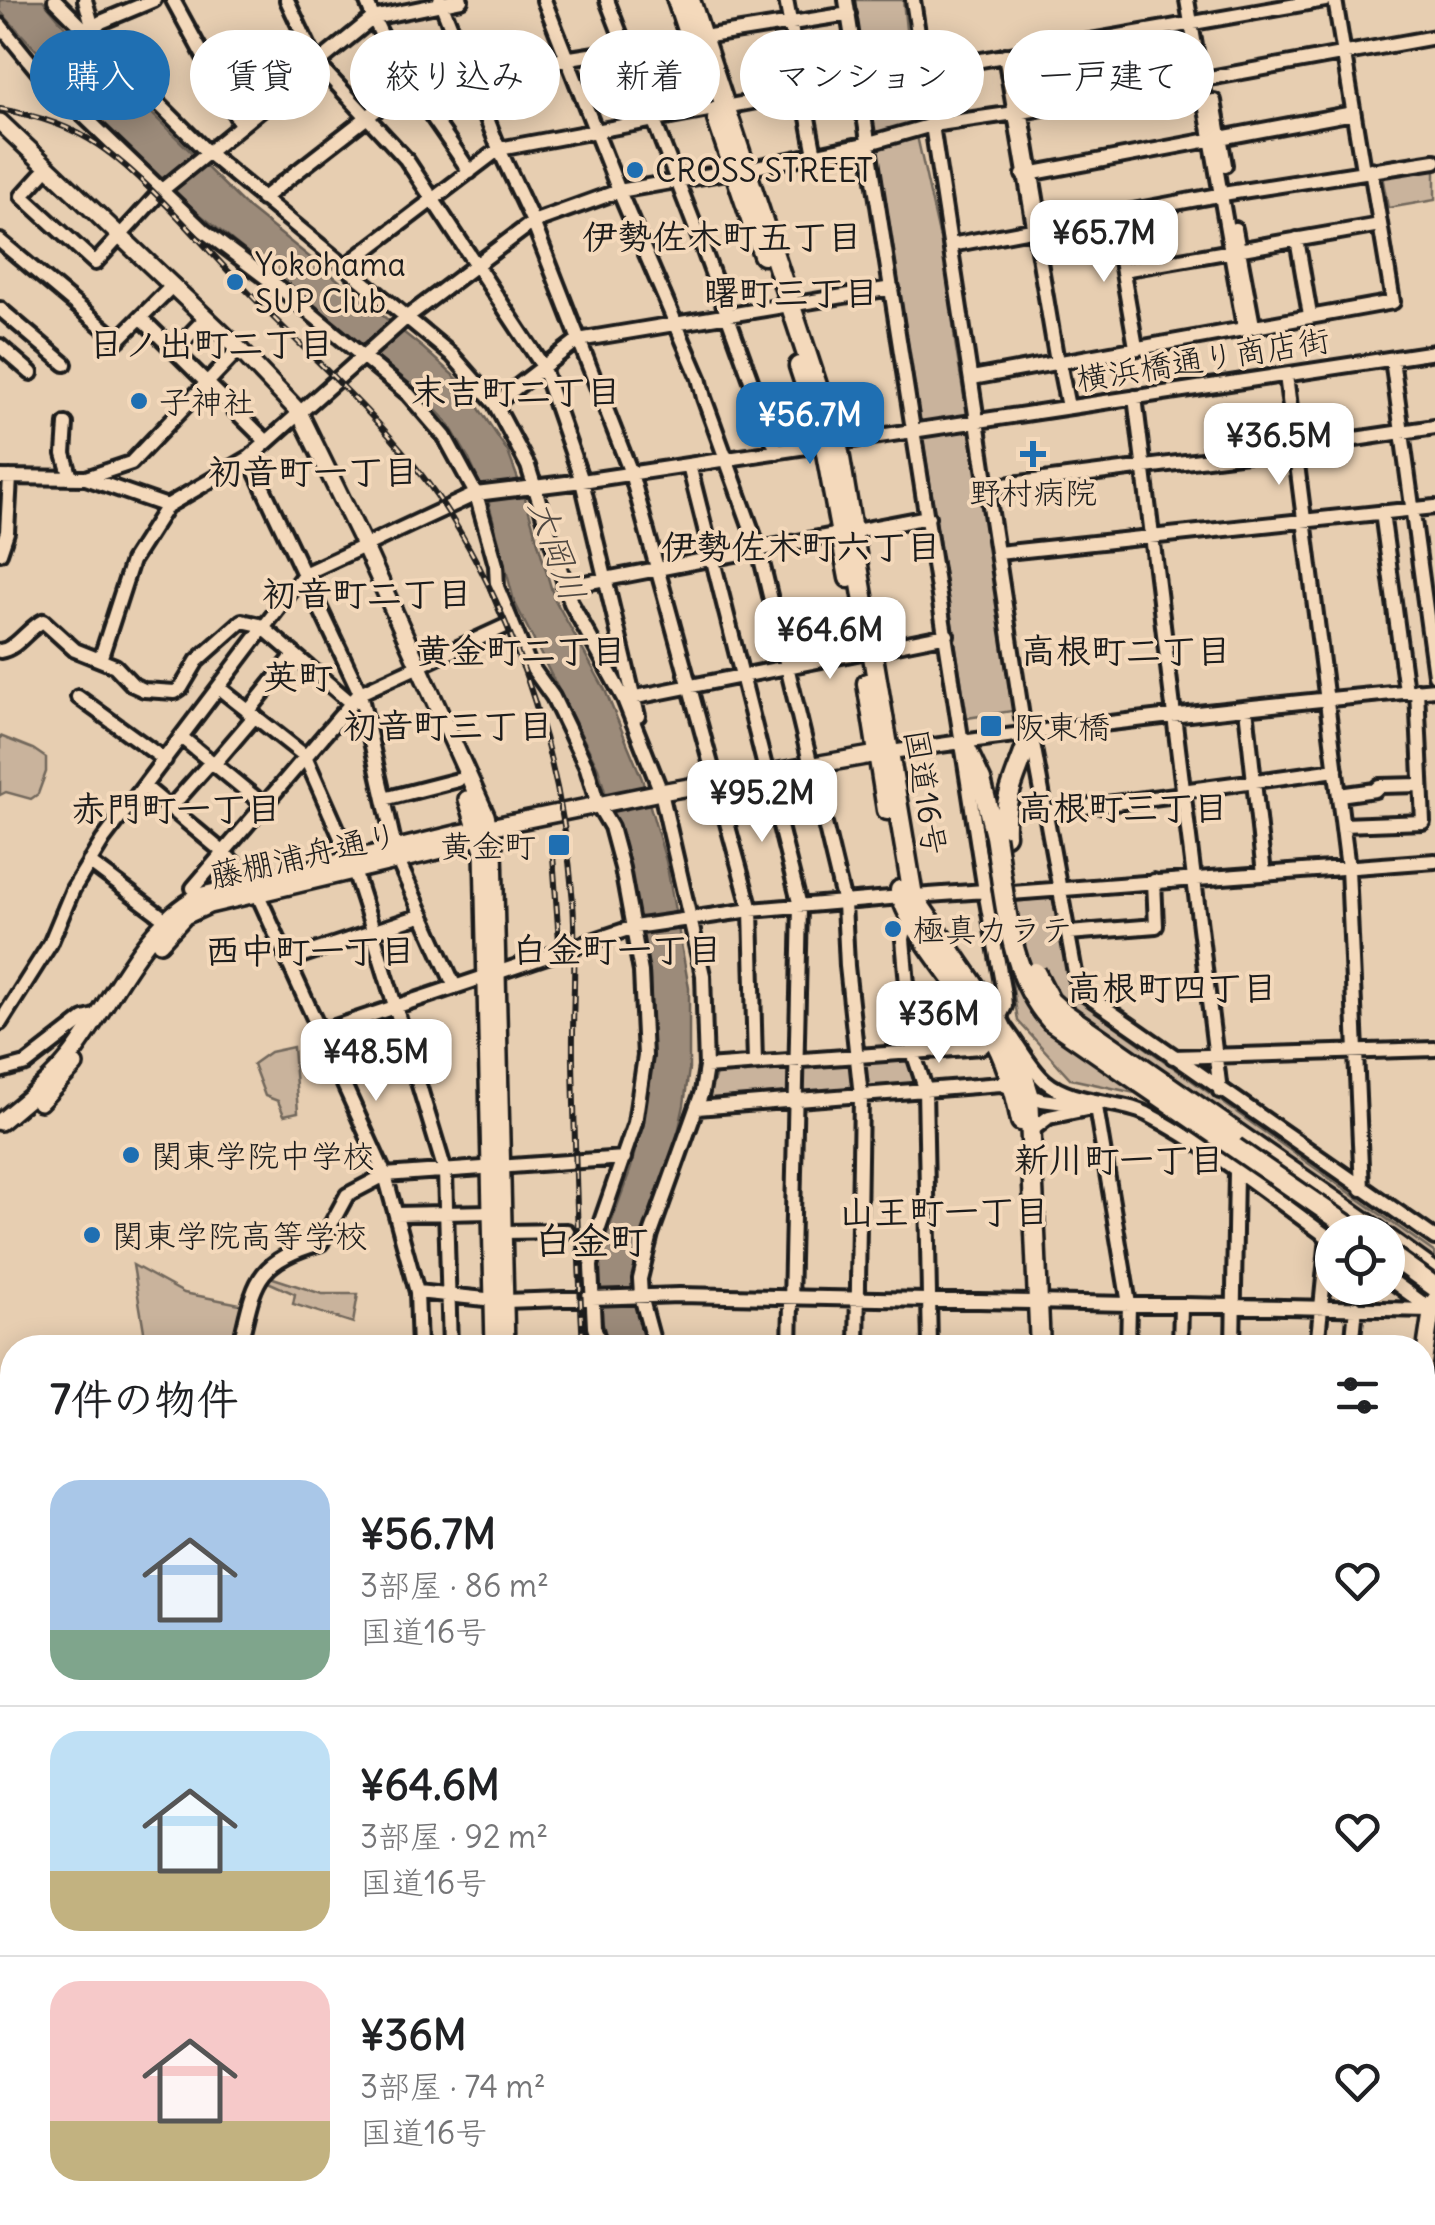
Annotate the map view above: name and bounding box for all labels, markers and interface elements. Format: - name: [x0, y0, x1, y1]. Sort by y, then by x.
- chip: 購入: [30, 30, 170, 120]
- chip: 賃貸: [190, 30, 330, 120]
- chip: 絞り込み: [350, 30, 560, 120]
- chip: 新着: [580, 30, 720, 120]
- chip: マンション: [740, 30, 984, 120]
- chip: 一戸建て: [1004, 30, 1214, 120]
- place label: CROSS STREET: [655, 150, 873, 191]
- marker: CROSS STREET: [624, 159, 646, 181]
- pin: ¥65.7M: [1023, 200, 1185, 285]
- text: ¥65.7M: [1052, 212, 1156, 253]
- district label: 伊勢佐木町五丁目: [582, 214, 862, 258]
- place label: Yokohama SUP Club: [255, 244, 406, 322]
- district label: 曙町三丁目: [703, 270, 879, 314]
- marker: Yokohama SUP Club: [224, 271, 246, 293]
- street label: 横浜橋通り商店街: [1073, 319, 1333, 399]
- district label: 日ノ出町二丁目: [88, 321, 334, 365]
- district label: 末吉町二丁目: [411, 369, 621, 413]
- place label: 子神社: [159, 381, 255, 422]
- pin: ¥56.7M: [729, 382, 891, 467]
- marker: 子神社: [128, 390, 150, 412]
- text: ¥56.7M: [758, 394, 862, 435]
- pin: ¥36.5M: [1198, 403, 1360, 488]
- text: ¥36.5M: [1226, 415, 1332, 456]
- marker: 野村病院: [1020, 441, 1046, 467]
- district label: 初音町一丁目: [208, 449, 418, 493]
- place label: 野村病院: [969, 472, 1097, 513]
- water label: 大岡川: [520, 493, 596, 607]
- district label: 伊勢佐木町六丁目: [661, 524, 941, 568]
- district label: 初音町二丁目: [262, 571, 472, 615]
- pin: ¥64.6M: [749, 597, 911, 682]
- text: ¥64.6M: [777, 609, 883, 650]
- district label: 黄金町二丁目: [416, 628, 626, 672]
- district label: 高根町二丁目: [1021, 628, 1231, 672]
- district label: 英町: [263, 654, 333, 698]
- district label: 初音町三丁目: [343, 703, 553, 747]
- place label: 阪東橋: [1014, 706, 1110, 747]
- marker: 阪東橋: [978, 713, 1004, 739]
- street label: 国道16号: [896, 726, 956, 858]
- pin: ¥95.2M: [681, 760, 843, 845]
- text: ¥95.2M: [709, 772, 815, 813]
- district label: 高根町三丁目: [1018, 785, 1228, 829]
- district label: 赤門町一丁目: [71, 786, 281, 830]
- street label: 藤棚浦舟通り: [206, 813, 402, 897]
- place label: 黄金町: [440, 825, 536, 866]
- marker: 黄金町: [546, 832, 572, 858]
- place label: 極真カラテ: [913, 909, 1073, 950]
- marker: 極真カラテ: [882, 918, 904, 940]
- district label: 白金町一丁目: [512, 927, 722, 971]
- district label: 西中町一丁目: [205, 928, 415, 972]
- district label: 高根町四丁目: [1067, 965, 1277, 1009]
- pin: ¥36M: [880, 981, 998, 1066]
- text: ¥36M: [898, 993, 980, 1034]
- pin: ¥48.5M: [295, 1019, 457, 1104]
- text: ¥48.5M: [323, 1031, 429, 1072]
- place label: 関東学院中学校: [151, 1135, 375, 1176]
- district label: 新川町一丁目: [1014, 1137, 1224, 1181]
- marker: 関東学院中学校: [120, 1144, 142, 1166]
- district label: 山王町一丁目: [839, 1189, 1049, 1233]
- place label: 関東学院高等学校: [112, 1215, 368, 1256]
- map controls: [1315, 1215, 1405, 1305]
- button: locate: [1315, 1215, 1405, 1305]
- district label: 白金町: [534, 1217, 648, 1264]
- marker: 関東学院高等学校: [81, 1224, 103, 1246]
- icon: filters: [1330, 1368, 1385, 1423]
- text: 7件の物件: [50, 1373, 239, 1425]
- text: ¥56.7M: [360, 1508, 496, 1560]
- icon: home: [130, 1520, 250, 1640]
- icon: heart: [1330, 1553, 1385, 1608]
- text: 3部屋 · 86 m²: [360, 1565, 549, 1606]
- text: 国道16号: [360, 1611, 487, 1652]
- text: ¥64.6M: [360, 1759, 500, 1811]
- icon: home: [130, 1771, 250, 1891]
- icon: heart: [1330, 1804, 1385, 1859]
- text: 3部屋 · 92 m²: [360, 1816, 548, 1857]
- text: 国道16号: [360, 1862, 487, 1903]
- text: ¥36M: [360, 2009, 467, 2061]
- icon: home: [130, 2021, 250, 2141]
- icon: heart: [1330, 2054, 1385, 2109]
- text: 3部屋 · 74 m²: [360, 2066, 546, 2107]
- text: 国道16号: [360, 2112, 487, 2153]

